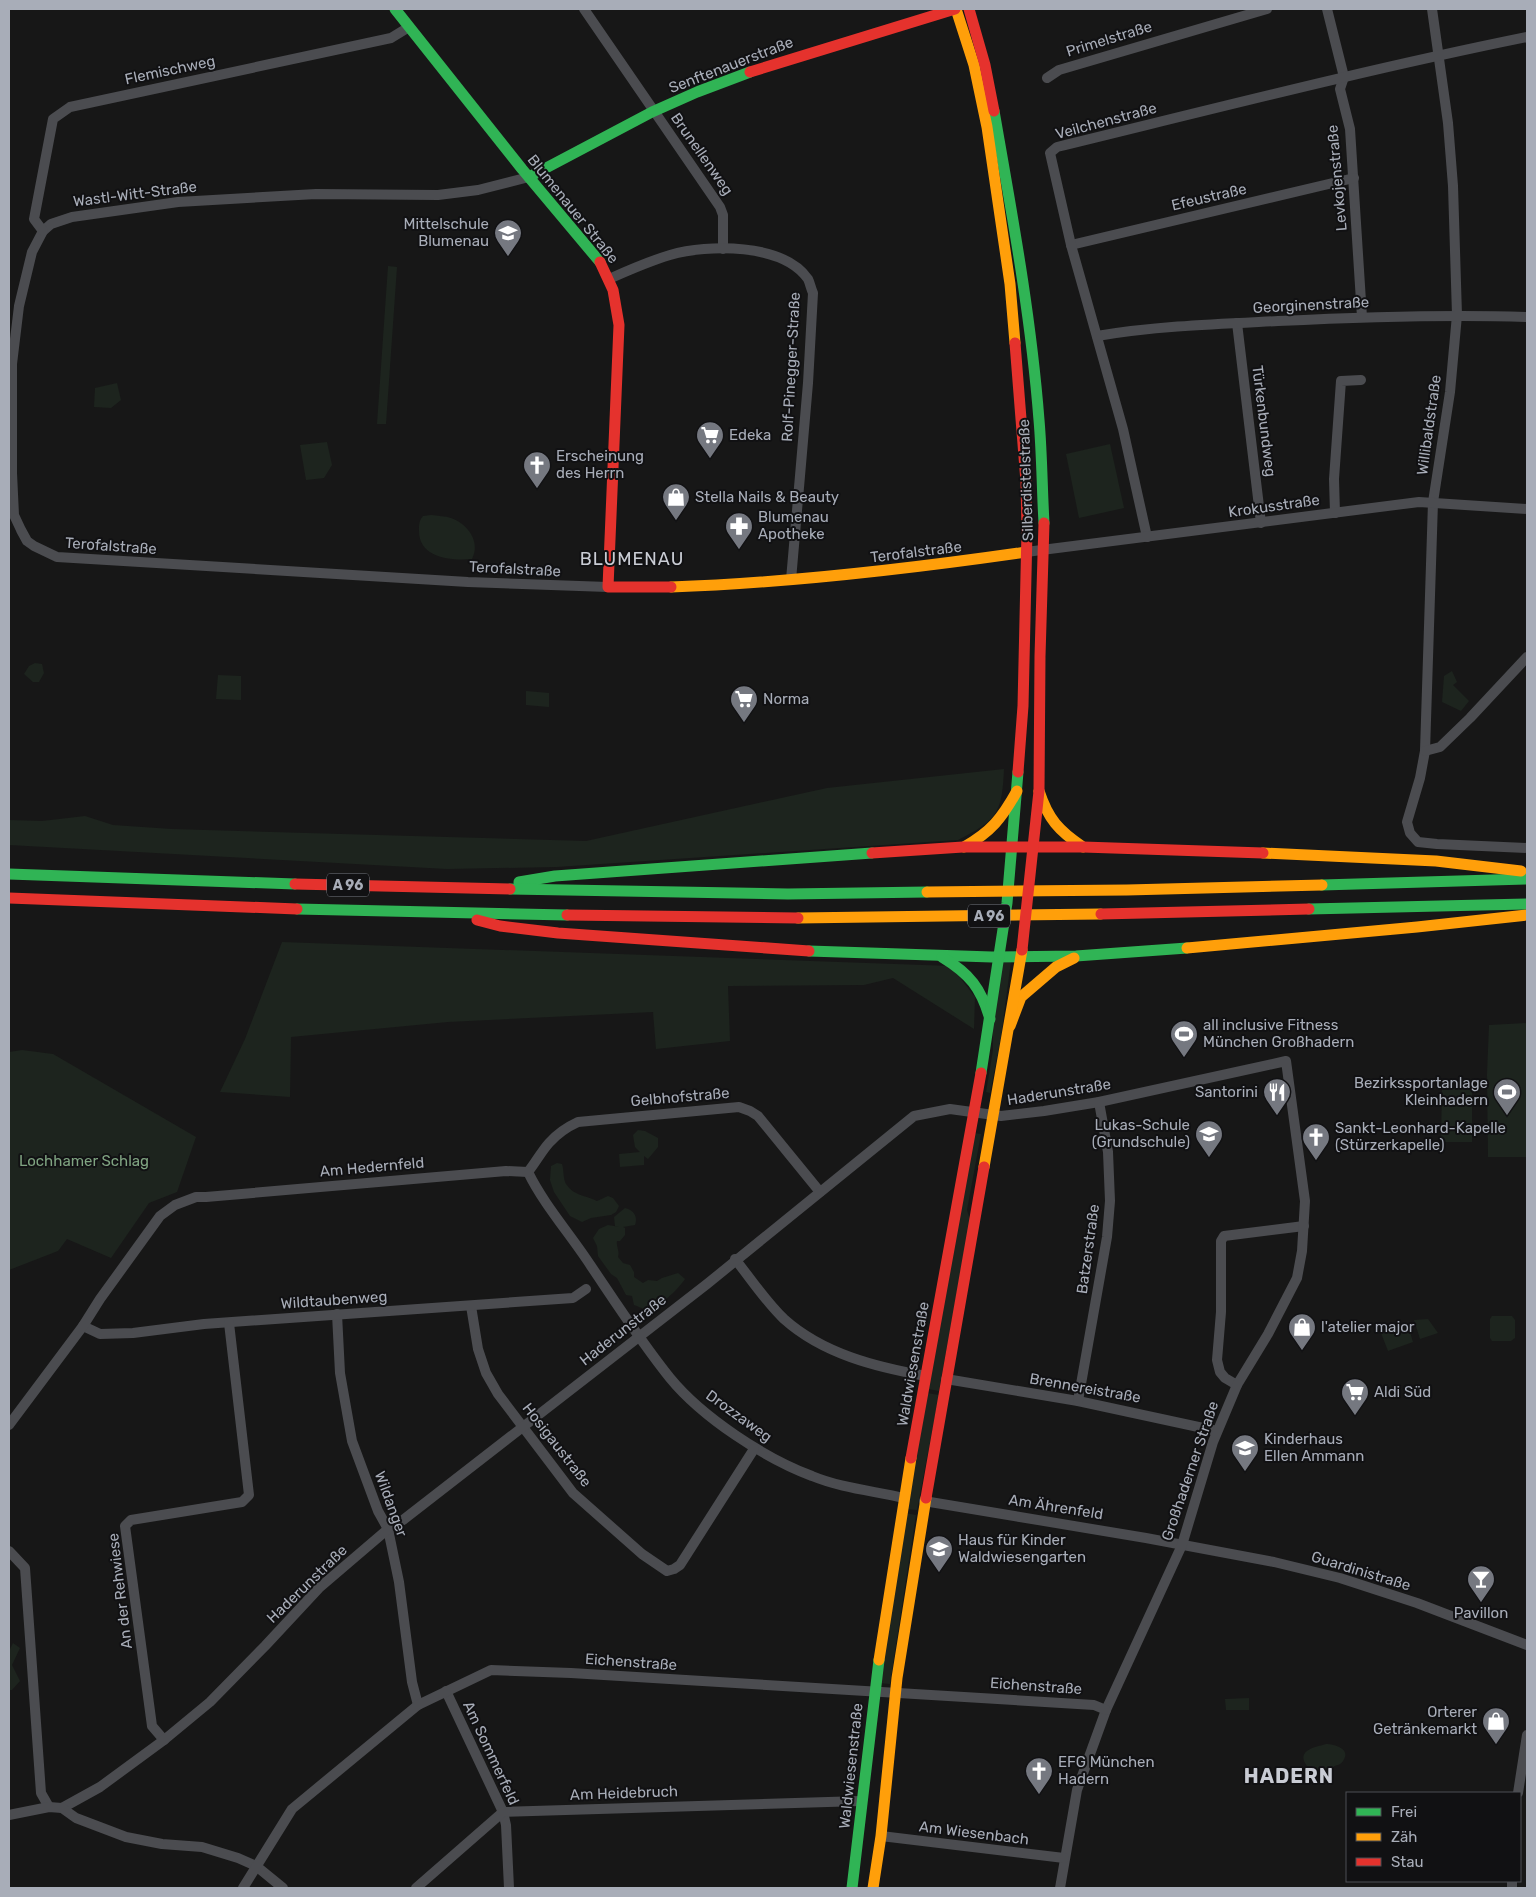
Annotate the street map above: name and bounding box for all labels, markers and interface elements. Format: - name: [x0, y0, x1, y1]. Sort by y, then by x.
- street label: Primelstraße: [1064, 17, 1154, 61]
- street label: Senftenauerstraße: [666, 33, 796, 97]
- street label: Flemischweg: [123, 52, 217, 88]
- street label: Veilchenstraße: [1053, 99, 1159, 143]
- street label: Brunellenweg: [667, 109, 737, 199]
- street label: Levkojenstraße: [1323, 124, 1351, 232]
- street label: Blumenauer Straße: [524, 151, 622, 267]
- street label: Wastl-Witt-Straße: [72, 177, 198, 211]
- street label: Efeustraße: [1170, 180, 1248, 214]
- place label: Mittelschule Blumenau: [404, 215, 489, 250]
- school or university icon: Mittelschule Blumenau: [493, 218, 523, 257]
- street label: Rolf-Pinegger-Straße: [778, 292, 804, 442]
- street label: Georginenstraße: [1252, 293, 1370, 317]
- street label: Türkenbundweg: [1248, 364, 1280, 478]
- street label: Willibaldstraße: [1413, 374, 1445, 476]
- street label: Silberdistelstraße: [1015, 419, 1037, 541]
- supermarket icon: Edeka: [695, 420, 725, 459]
- place label: Edeka: [729, 426, 771, 444]
- place label: Erscheinung des Herrn: [556, 447, 644, 482]
- church icon: Erscheinung des Herrn: [522, 450, 552, 489]
- shop icon: Stella Nails & Beauty: [661, 482, 691, 521]
- place label: Stella Nails & Beauty: [695, 488, 839, 506]
- street label: Krokusstraße: [1227, 491, 1321, 521]
- place label: Blumenau Apotheke: [758, 508, 829, 543]
- pharmacy icon: Blumenau Apotheke: [724, 511, 754, 550]
- street label: Terofalstraße: [65, 534, 157, 558]
- street label: Terofalstraße: [869, 537, 963, 567]
- district label: BLUMENAU: [580, 548, 684, 570]
- street label: Terofalstraße: [469, 558, 561, 580]
- supermarket icon: Norma: [729, 684, 759, 723]
- place label: Norma: [763, 690, 809, 708]
- road number: A 96: [327, 874, 369, 896]
- road number: A 96: [968, 904, 1010, 928]
- place label: all inclusive Fitness München Großhadern: [1203, 1016, 1354, 1051]
- sports icon: all inclusive Fitness München Großhadern: [1169, 1019, 1199, 1058]
- place label: Bezirkssportanlage Kleinhadern: [1354, 1074, 1488, 1109]
- street label: Haderunstraße: [1006, 1075, 1112, 1109]
- restaurant icon: Santorini: [1262, 1077, 1292, 1116]
- sports icon: Bezirkssportanlage Kleinhadern: [1492, 1077, 1522, 1116]
- place label: Santorini: [1195, 1083, 1258, 1101]
- street label: Gelbhofstraße: [630, 1084, 730, 1110]
- place label: Lukas-Schule (Grundschule): [1092, 1116, 1190, 1151]
- school or university icon: Lukas-Schule (Grundschule): [1194, 1119, 1224, 1158]
- place label: Sankt-Leonhard-Kapelle (Stürzerkapelle): [1335, 1119, 1506, 1154]
- church icon: Sankt-Leonhard-Kapelle (Stürzerkapelle): [1301, 1122, 1331, 1161]
- park label: Lochhamer Schlag: [19, 1152, 149, 1170]
- street label: Am Hedernfeld: [319, 1153, 425, 1181]
- street label: Batzerstraße: [1073, 1203, 1103, 1295]
- street label: Wildtaubenweg: [280, 1287, 388, 1313]
- street label: Haderunstraße: [576, 1291, 670, 1369]
- street label: Waldwiesenstraße: [893, 1300, 933, 1428]
- shop icon: l'atelier major: [1287, 1312, 1317, 1351]
- place label: l'atelier major: [1321, 1318, 1415, 1336]
- street label: Brennereistraße: [1028, 1369, 1142, 1407]
- supermarket icon: Aldi Süd: [1340, 1377, 1370, 1416]
- place label: Aldi Süd: [1374, 1383, 1431, 1401]
- street label: Drozzaweg: [703, 1386, 775, 1446]
- street label: Hosigaustraße: [519, 1399, 595, 1491]
- street label: Großhaderner Straße: [1158, 1399, 1222, 1543]
- place label: Kinderhaus Ellen Ammann: [1264, 1430, 1364, 1465]
- school or university icon: Kinderhaus Ellen Ammann: [1230, 1433, 1260, 1472]
- street label: Wildanger: [371, 1469, 411, 1540]
- street label: Am Ährenfeld: [1007, 1491, 1105, 1523]
- place label: Haus für Kinder Waldwiesengarten: [958, 1531, 1086, 1566]
- street label: An der Rehwiese: [104, 1532, 136, 1650]
- school or university icon: Haus für Kinder Waldwiesengarten: [924, 1534, 954, 1573]
- street label: Haderunstraße: [263, 1541, 351, 1627]
- street label: Guardinistraße: [1309, 1547, 1413, 1595]
- bar icon: Pavillon: [1466, 1564, 1496, 1603]
- place label: Pavillon: [1454, 1604, 1508, 1622]
- street label: Eichenstraße: [584, 1650, 678, 1674]
- street label: Eichenstraße: [989, 1674, 1083, 1698]
- street label: Am Sommerfeld: [459, 1698, 523, 1808]
- street label: Waldwiesenstraße: [835, 1702, 867, 1830]
- place label: Orterer Getränkemarkt: [1373, 1703, 1477, 1738]
- shop icon: Orterer Getränkemarkt: [1481, 1706, 1511, 1745]
- place label: EFG München Hadern: [1058, 1753, 1155, 1788]
- church icon: EFG München Hadern: [1024, 1756, 1054, 1795]
- district label: HADERN: [1244, 1764, 1334, 1788]
- street label: Am Heidebruch: [570, 1782, 678, 1804]
- legend: [1346, 1792, 1521, 1882]
- text: Frei: [1391, 1803, 1417, 1821]
- street label: Am Wiesenbach: [918, 1817, 1030, 1849]
- text: Zäh: [1391, 1828, 1417, 1846]
- text: Stau: [1391, 1853, 1424, 1871]

